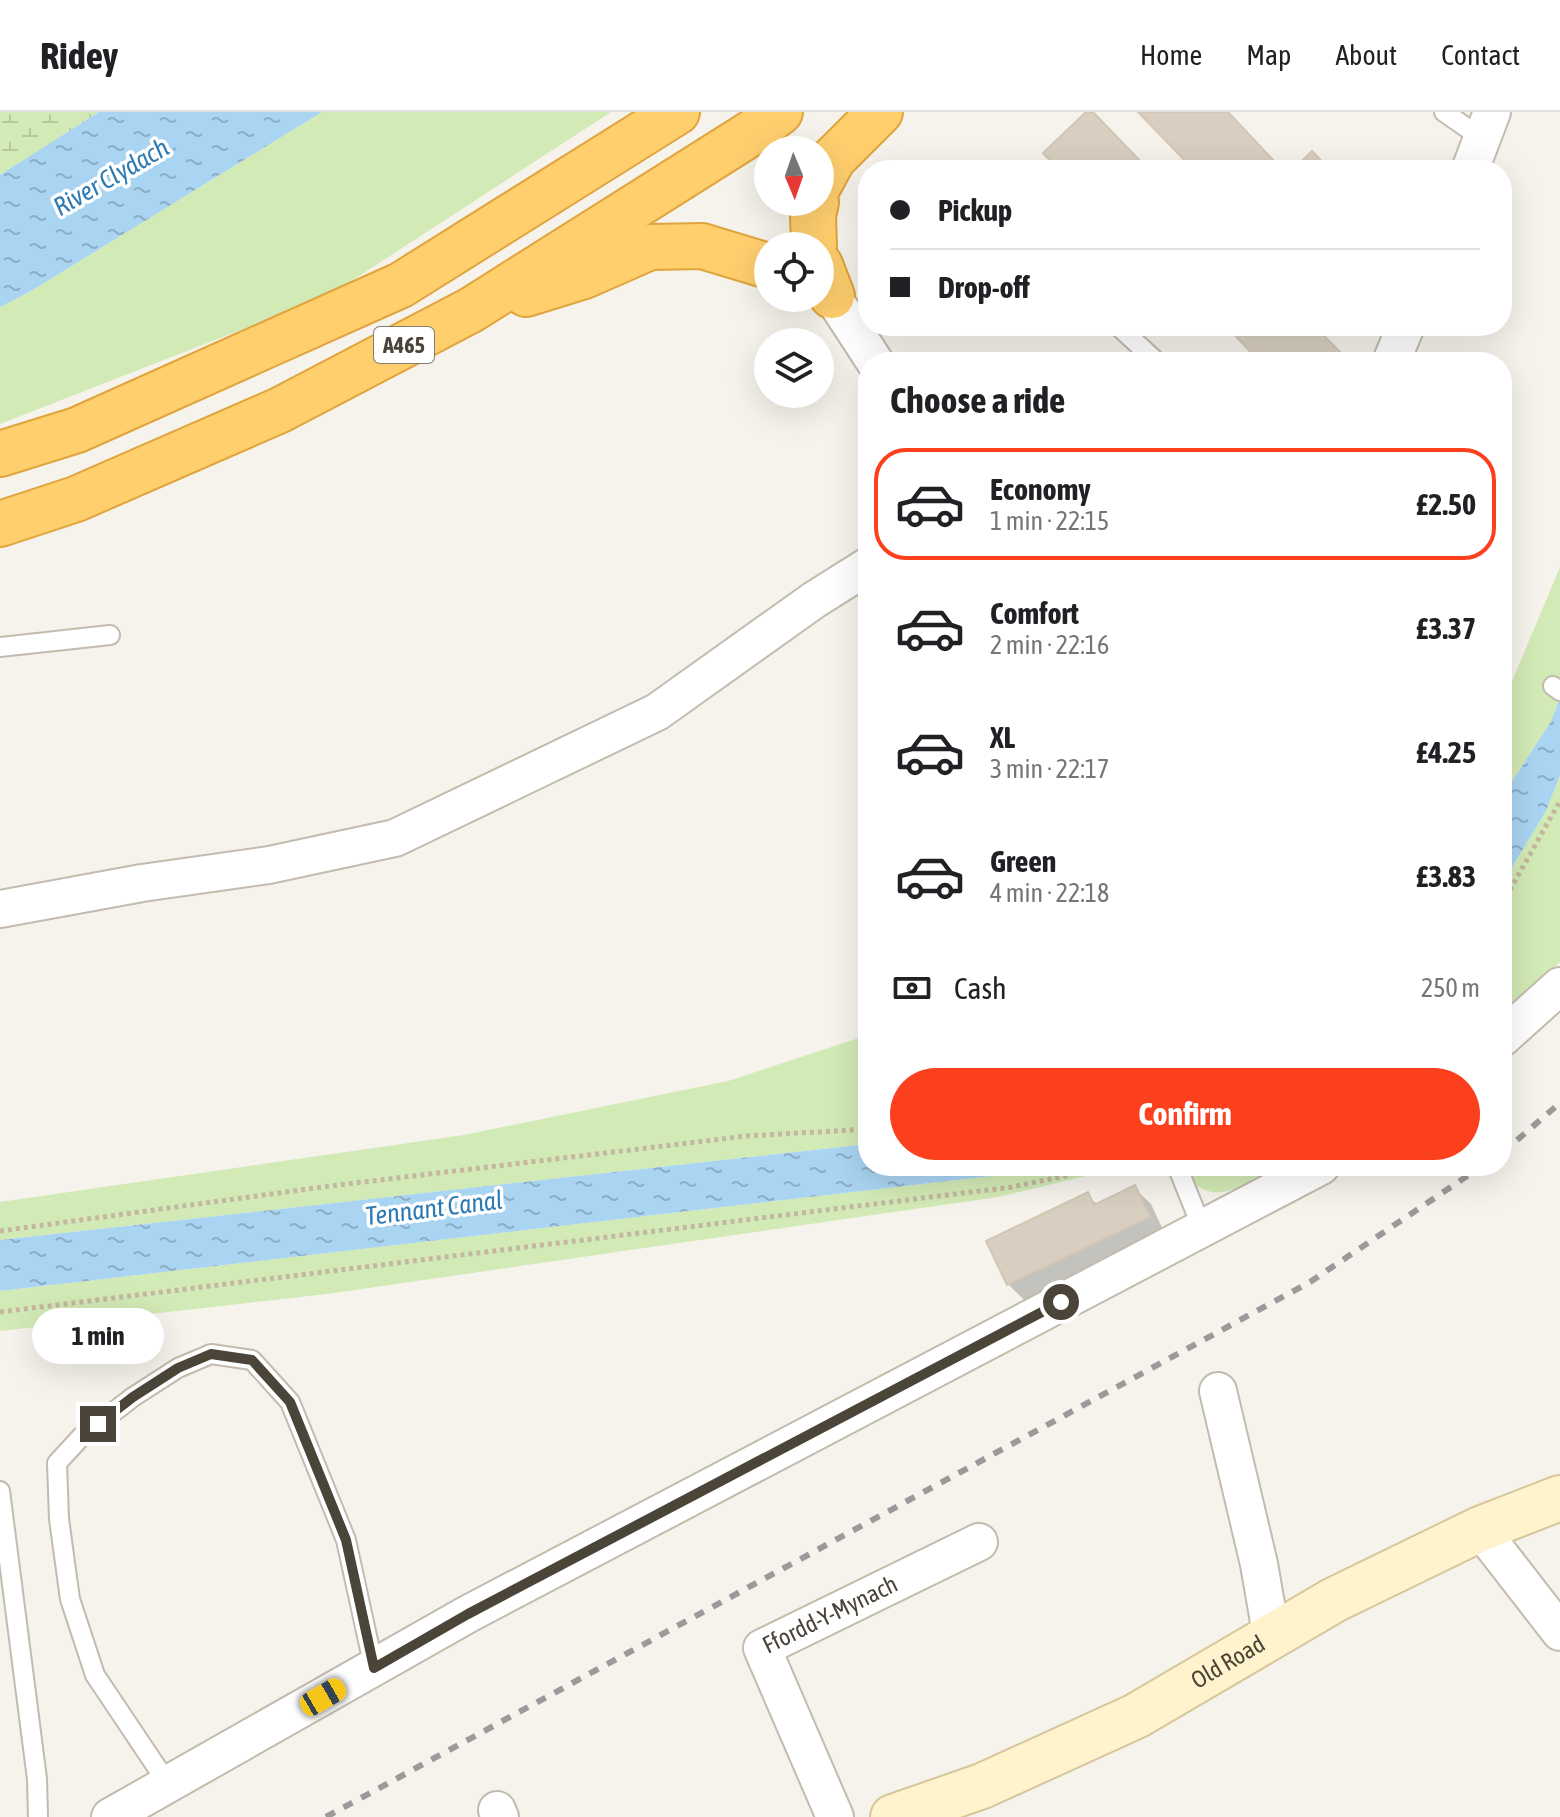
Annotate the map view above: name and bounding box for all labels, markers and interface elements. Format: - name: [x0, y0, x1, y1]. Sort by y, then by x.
- text: Ridey: [40, 34, 118, 77]
- text: Home: [1140, 39, 1202, 71]
- text: Map: [1246, 39, 1291, 71]
- text: About: [1335, 39, 1397, 71]
- text: Contact: [1441, 39, 1520, 71]
- water label: River Clydach: [48, 132, 174, 222]
- north arrow: [754, 136, 834, 216]
- map controls: [754, 136, 834, 408]
- text: Pickup: [938, 193, 1012, 227]
- button: locate: [754, 232, 834, 312]
- text: Drop-off: [938, 270, 1030, 304]
- road number: A465: [374, 327, 434, 363]
- button: layers: [754, 328, 834, 408]
- text: Choose a ride: [890, 379, 1065, 421]
- icon: car: [894, 468, 966, 540]
- text: Economy: [990, 472, 1091, 506]
- text: £2.50: [1416, 487, 1476, 521]
- text: 1 min · 22:15: [990, 506, 1109, 536]
- icon: car: [894, 592, 966, 664]
- text: Comfort: [990, 596, 1079, 630]
- text: £3.37: [1416, 611, 1476, 645]
- text: 2 min · 22:16: [990, 630, 1109, 660]
- icon: car: [894, 716, 966, 788]
- text: XL: [990, 720, 1015, 754]
- text: £4.25: [1416, 735, 1476, 769]
- text: 3 min · 22:17: [990, 754, 1109, 784]
- icon: car: [894, 840, 966, 912]
- text: Green: [990, 844, 1056, 878]
- text: £3.83: [1416, 859, 1476, 893]
- text: 4 min · 22:18: [990, 878, 1109, 908]
- icon: cash: [890, 966, 934, 1010]
- text: Cash: [954, 971, 1007, 1005]
- text: 250 m: [1421, 973, 1480, 1003]
- button: Confirm: [890, 1068, 1480, 1160]
- water label: Tennant Canal: [364, 1185, 504, 1231]
- route start: [1043, 1284, 1079, 1320]
- callout: 1 min: [32, 1308, 164, 1364]
- text: 1 min: [71, 1321, 125, 1351]
- route end: [80, 1406, 116, 1442]
- street label: Ffordd-Y-Mynach: [758, 1570, 902, 1659]
- street label: Old Road: [1186, 1630, 1269, 1694]
- car: [296, 1675, 350, 1719]

